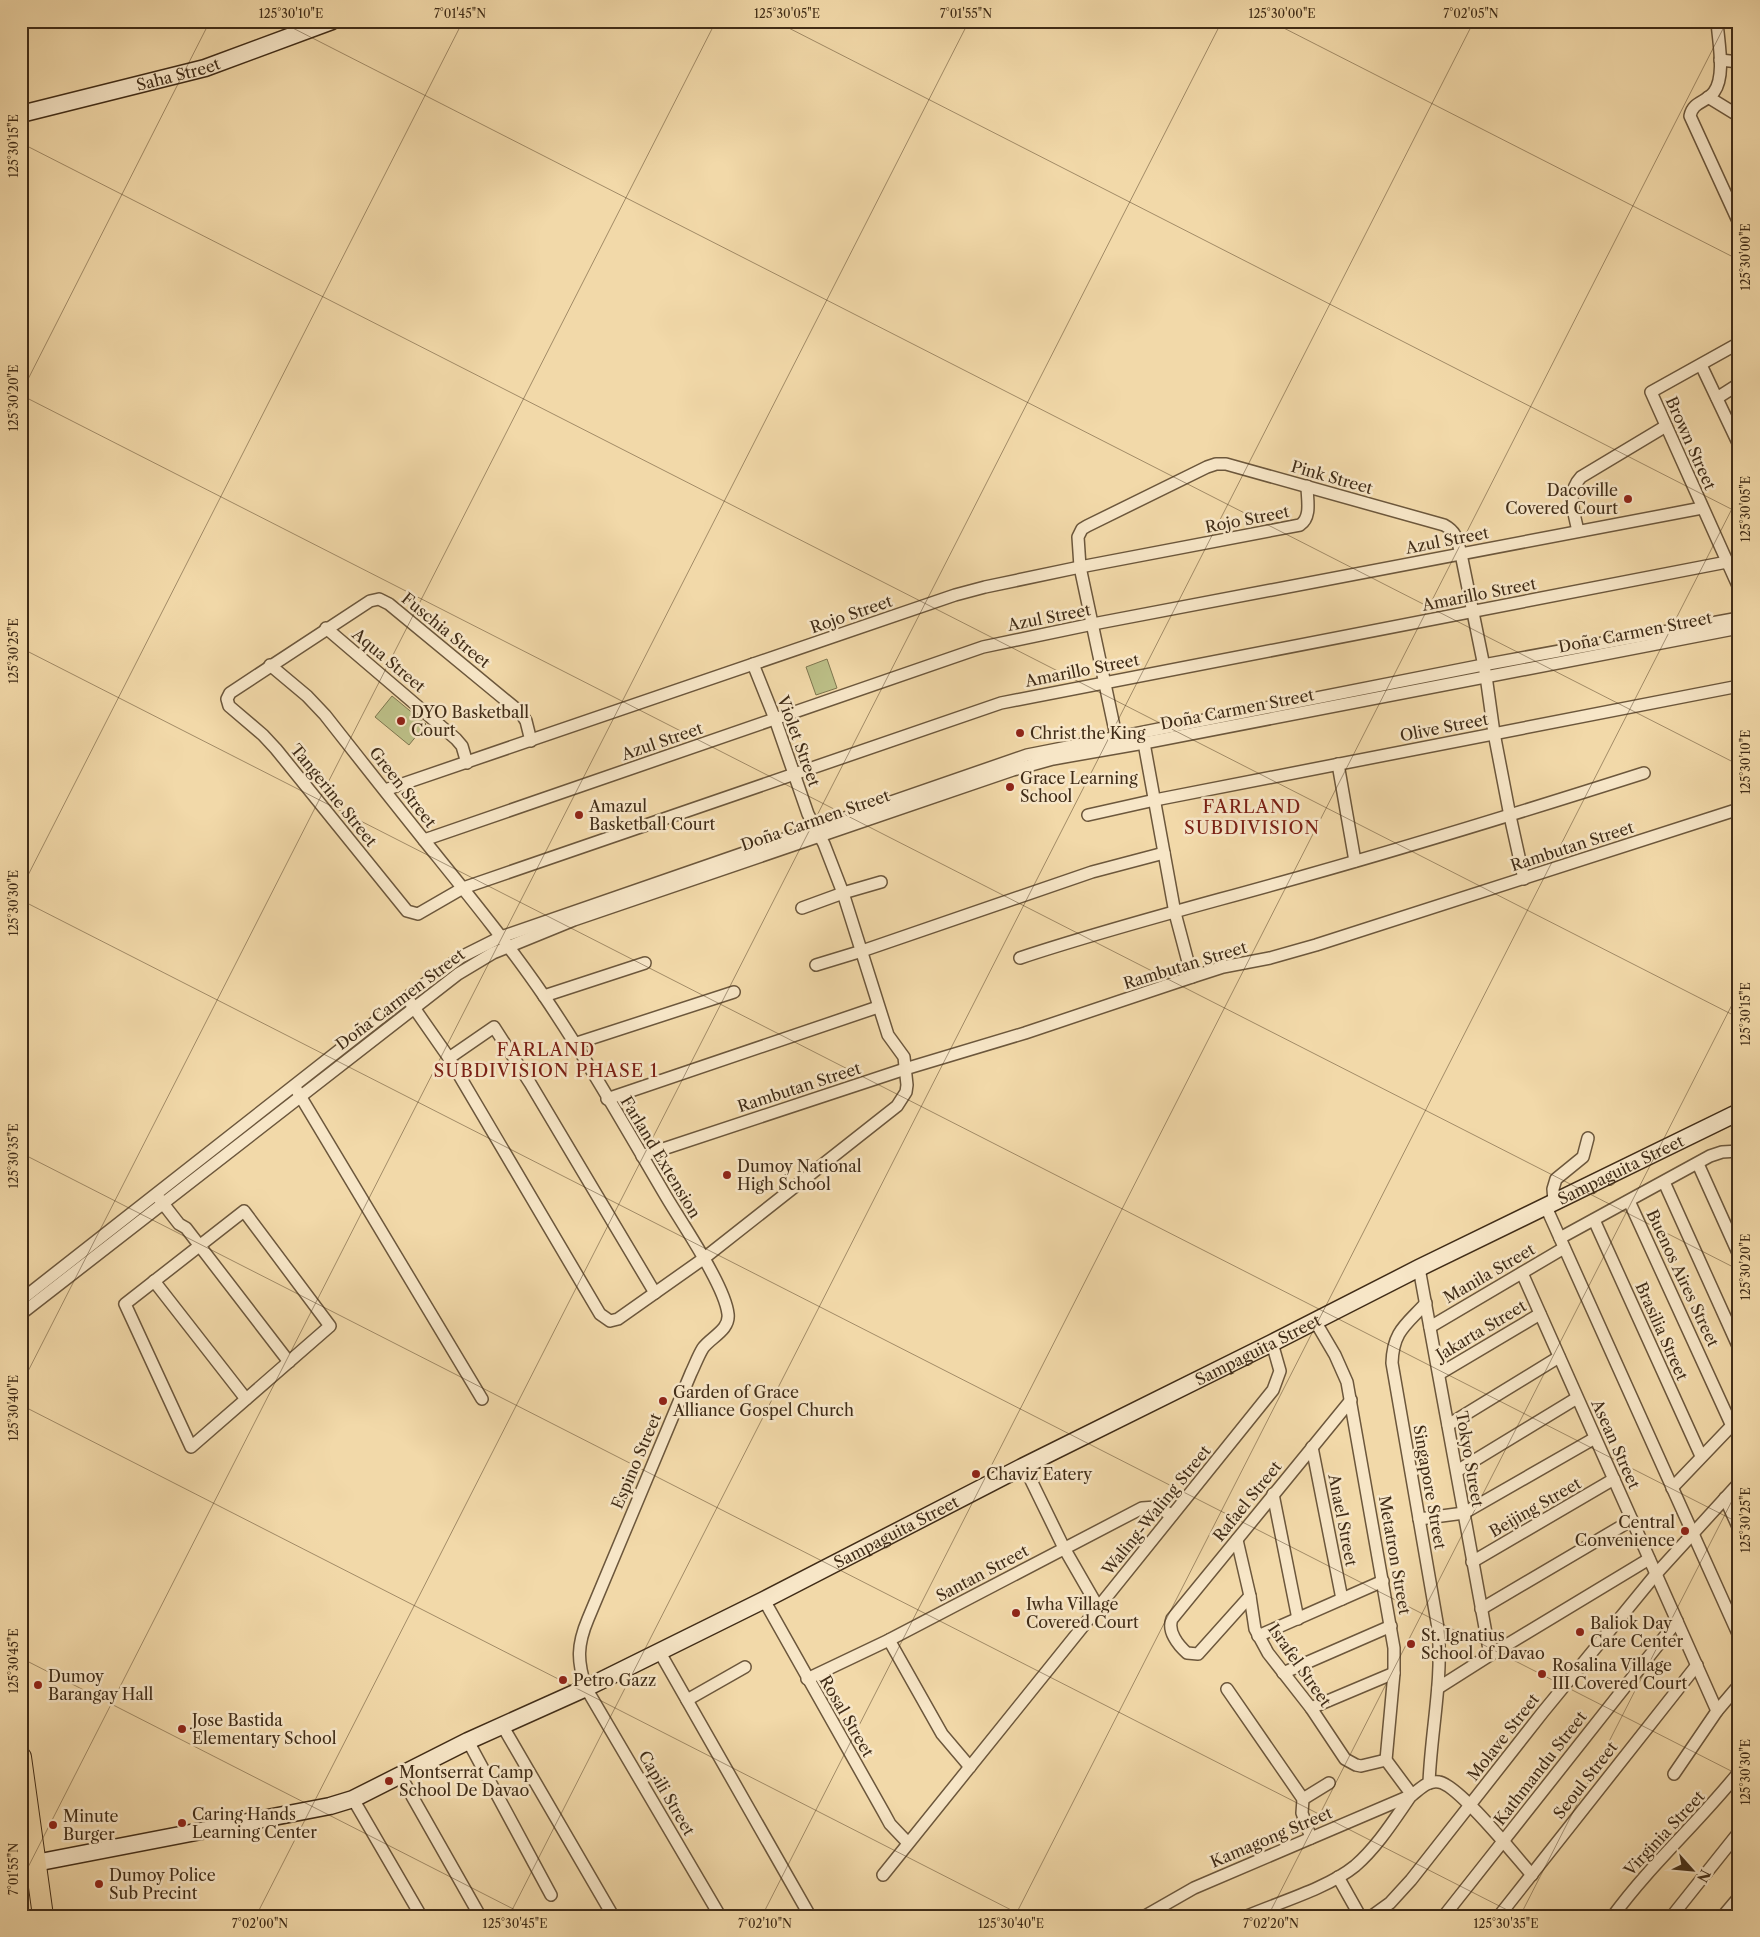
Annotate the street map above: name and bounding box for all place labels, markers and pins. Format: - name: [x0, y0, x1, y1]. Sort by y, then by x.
- place label: Dacoville Covered Court: [1505, 480, 1618, 518]
- marker: Dacoville Covered Court: [1622, 493, 1634, 505]
- place label: DYO Basketball Court: [411, 702, 529, 740]
- marker: DYO Basketball Court: [395, 715, 407, 727]
- place label: Christ the King: [1030, 723, 1146, 743]
- marker: Christ the King: [1014, 727, 1026, 739]
- place label: Grace Learning School: [1020, 768, 1138, 806]
- marker: Grace Learning School: [1004, 781, 1016, 793]
- place label: Amazul Basketball Court: [588, 796, 715, 834]
- marker: Amazul Basketball Court: [573, 809, 585, 821]
- place label: Dumoy National High School: [737, 1156, 862, 1194]
- marker: Dumoy National High School: [721, 1169, 733, 1181]
- place label: Garden of Grace Alliance Gospel Church: [672, 1382, 854, 1420]
- marker: Garden of Grace Alliance Gospel Church: [657, 1395, 669, 1407]
- place label: Chaviz Eatery: [986, 1464, 1093, 1484]
- marker: Chaviz Eatery: [970, 1468, 982, 1480]
- place label: Central Convenience: [1575, 1512, 1675, 1550]
- marker: Central Convenience: [1679, 1525, 1691, 1537]
- place label: Iwha Village Covered Court: [1026, 1594, 1139, 1632]
- marker: Iwha Village Covered Court: [1010, 1607, 1022, 1619]
- place label: Baliok Day Care Center: [1590, 1613, 1683, 1651]
- place label: St. Ignatius School of Davao: [1421, 1625, 1545, 1663]
- marker: Baliok Day Care Center: [1574, 1626, 1586, 1638]
- marker: St. Ignatius School of Davao: [1405, 1638, 1417, 1650]
- place label: Rosalina Village III Covered Court: [1552, 1655, 1687, 1693]
- place label: Dumoy Barangay Hall: [48, 1666, 154, 1704]
- marker: Rosalina Village III Covered Court: [1536, 1668, 1548, 1680]
- place label: Petro Gazz: [573, 1670, 656, 1690]
- marker: Petro Gazz: [557, 1674, 569, 1686]
- marker: Dumoy Barangay Hall: [32, 1679, 44, 1691]
- place label: Jose Bastida Elementary School: [189, 1710, 337, 1748]
- marker: Jose Bastida Elementary School: [176, 1723, 188, 1735]
- place label: Montserrat Camp School De Davao: [399, 1762, 534, 1800]
- marker: Montserrat Camp School De Davao: [383, 1775, 395, 1787]
- place label: Caring Hands Learning Center: [192, 1804, 317, 1842]
- place label: Minute Burger: [63, 1806, 119, 1844]
- marker: Caring Hands Learning Center: [176, 1817, 188, 1829]
- marker: Minute Burger: [47, 1819, 59, 1831]
- place label: Dumoy Police Sub Precint: [109, 1865, 216, 1903]
- marker: Dumoy Police Sub Precint: [93, 1878, 105, 1890]

